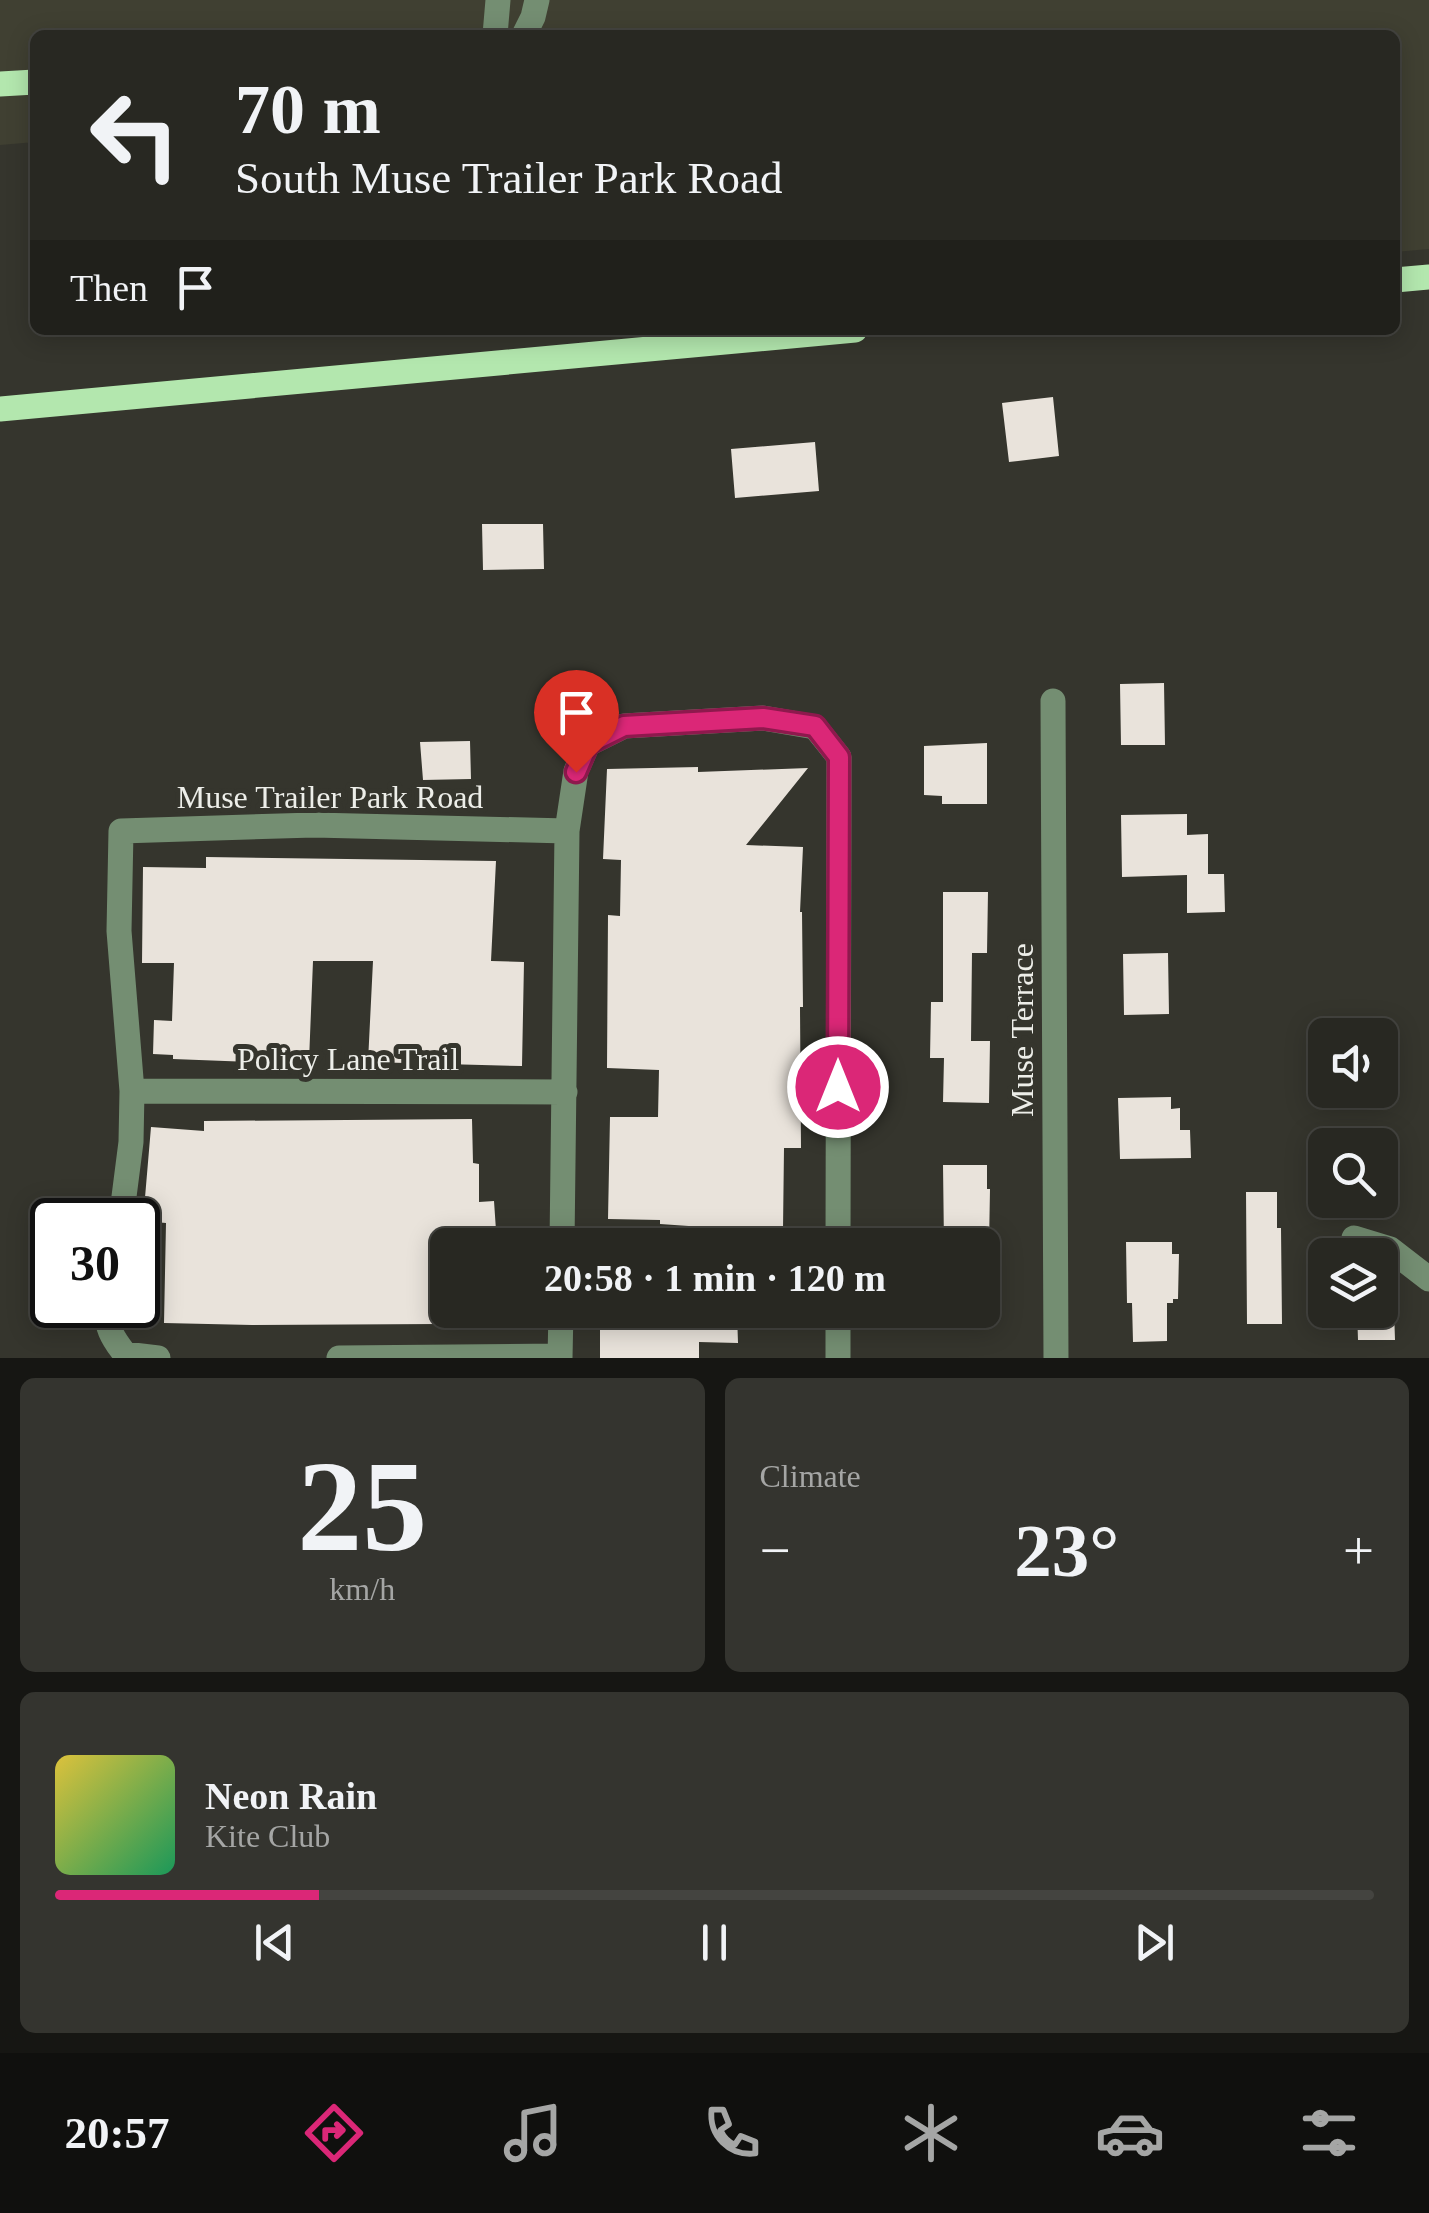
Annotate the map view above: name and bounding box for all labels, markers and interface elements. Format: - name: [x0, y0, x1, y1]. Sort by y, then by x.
- icon: left: [70, 70, 200, 200]
- text: 70 m: [235, 71, 381, 148]
- text: South Muse Trailer Park Road: [235, 153, 783, 203]
- icon: arrive: [168, 260, 223, 315]
- text: Then: [70, 267, 148, 309]
- pin: [534, 670, 619, 773]
- icon: arrive: [549, 685, 604, 740]
- street label: Muse Trailer Park Road: [177, 779, 483, 815]
- street label: Muse Terrace: [1004, 943, 1040, 1117]
- map controls: [1308, 1018, 1398, 1328]
- button: sound: [1308, 1018, 1398, 1108]
- position arrow: [786, 1035, 890, 1139]
- street label: Policy Lane Trail: [237, 1041, 459, 1077]
- button: search: [1308, 1128, 1398, 1218]
- speed limit sign: 30: [30, 1198, 160, 1328]
- button: layers: [1308, 1238, 1398, 1328]
- text: 20:58 · 1 min · 120 m: [544, 1257, 886, 1299]
- text: 25: [297, 1434, 427, 1578]
- text: Climate: [760, 1458, 861, 1494]
- text: 23°: [1014, 1509, 1119, 1592]
- text: −: [760, 1520, 791, 1581]
- text: +: [1343, 1520, 1374, 1581]
- text: km/h: [329, 1571, 395, 1607]
- text: Neon Rain: [205, 1775, 377, 1817]
- text: Kite Club: [205, 1818, 330, 1854]
- icon: previous: [247, 1915, 302, 1970]
- icon: pause: [687, 1915, 742, 1970]
- icon: next: [1127, 1915, 1182, 1970]
- icon: directions: [299, 2098, 369, 2168]
- icon: music: [498, 2098, 568, 2168]
- icon: phone: [697, 2098, 767, 2168]
- icon: climate: [896, 2098, 966, 2168]
- icon: car: [1095, 2098, 1165, 2168]
- icon: filters: [1294, 2098, 1364, 2168]
- text: 20:57: [65, 2108, 170, 2158]

